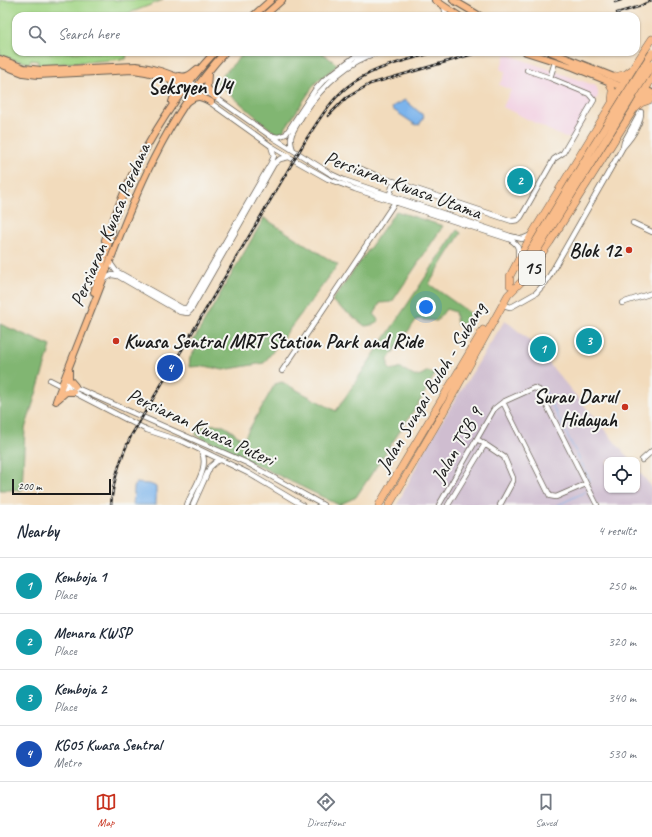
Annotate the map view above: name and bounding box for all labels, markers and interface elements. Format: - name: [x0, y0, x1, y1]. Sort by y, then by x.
- search box: [12, 12, 640, 56]
- icon: search: [26, 23, 48, 45]
- text: Search here: [58, 25, 119, 44]
- district label: Seksyen U4: [148, 73, 235, 101]
- street label: Persiaran Kwasa Perdana: [64, 138, 156, 310]
- street label: Persiaran Kwasa Utama: [321, 145, 487, 226]
- pin: 2: [507, 166, 533, 196]
- place label: Blok 12: [569, 238, 623, 263]
- marker: Blok 12: [624, 245, 634, 255]
- road number: 15: [519, 251, 545, 285]
- street label: Jalan Sungai Buloh - Subang: [370, 296, 492, 477]
- your location: [416, 297, 436, 317]
- pin: 3: [576, 326, 602, 356]
- place label: Kwasa Sentral MRT Station Park and Ride: [124, 329, 425, 354]
- pin: 1: [530, 334, 556, 364]
- marker: Kwasa Sentral MRT Station Park and Ride: [111, 336, 121, 346]
- pin: 4: [157, 353, 183, 383]
- street label: Persiaran Kwasa Puteri: [123, 382, 281, 473]
- place label: Surau Darul Hidayah: [534, 384, 620, 433]
- street label: Jalan TSB 9: [425, 401, 489, 488]
- marker: Surau Darul Hidayah: [620, 402, 630, 412]
- map controls: [604, 457, 640, 493]
- button: locate: [604, 457, 640, 493]
- scale bar: [12, 477, 111, 496]
- text: 200 m: [18, 479, 42, 493]
- text: Nearby: [16, 521, 59, 542]
- text: 4 results: [598, 523, 636, 539]
- text: Kemboja 1: [54, 568, 107, 587]
- text: 1: [26, 578, 32, 594]
- text: 250 m: [608, 578, 636, 594]
- text: Place: [54, 587, 77, 603]
- text: Menara KWSP: [54, 624, 131, 643]
- text: 2: [26, 634, 32, 650]
- text: 320 m: [608, 634, 636, 650]
- text: Place: [54, 643, 77, 659]
- text: Kemboja 2: [54, 680, 107, 699]
- text: 3: [26, 690, 32, 706]
- text: 340 m: [608, 690, 636, 706]
- text: Place: [54, 699, 77, 715]
- text: KG05 Kwasa Sentral: [54, 736, 162, 755]
- text: 4: [26, 746, 32, 762]
- text: 530 m: [608, 746, 636, 762]
- text: Metro: [54, 755, 81, 771]
- tab: Map: [95, 791, 117, 829]
- tab: Directions: [307, 791, 345, 829]
- tab: Saved: [535, 791, 557, 829]

